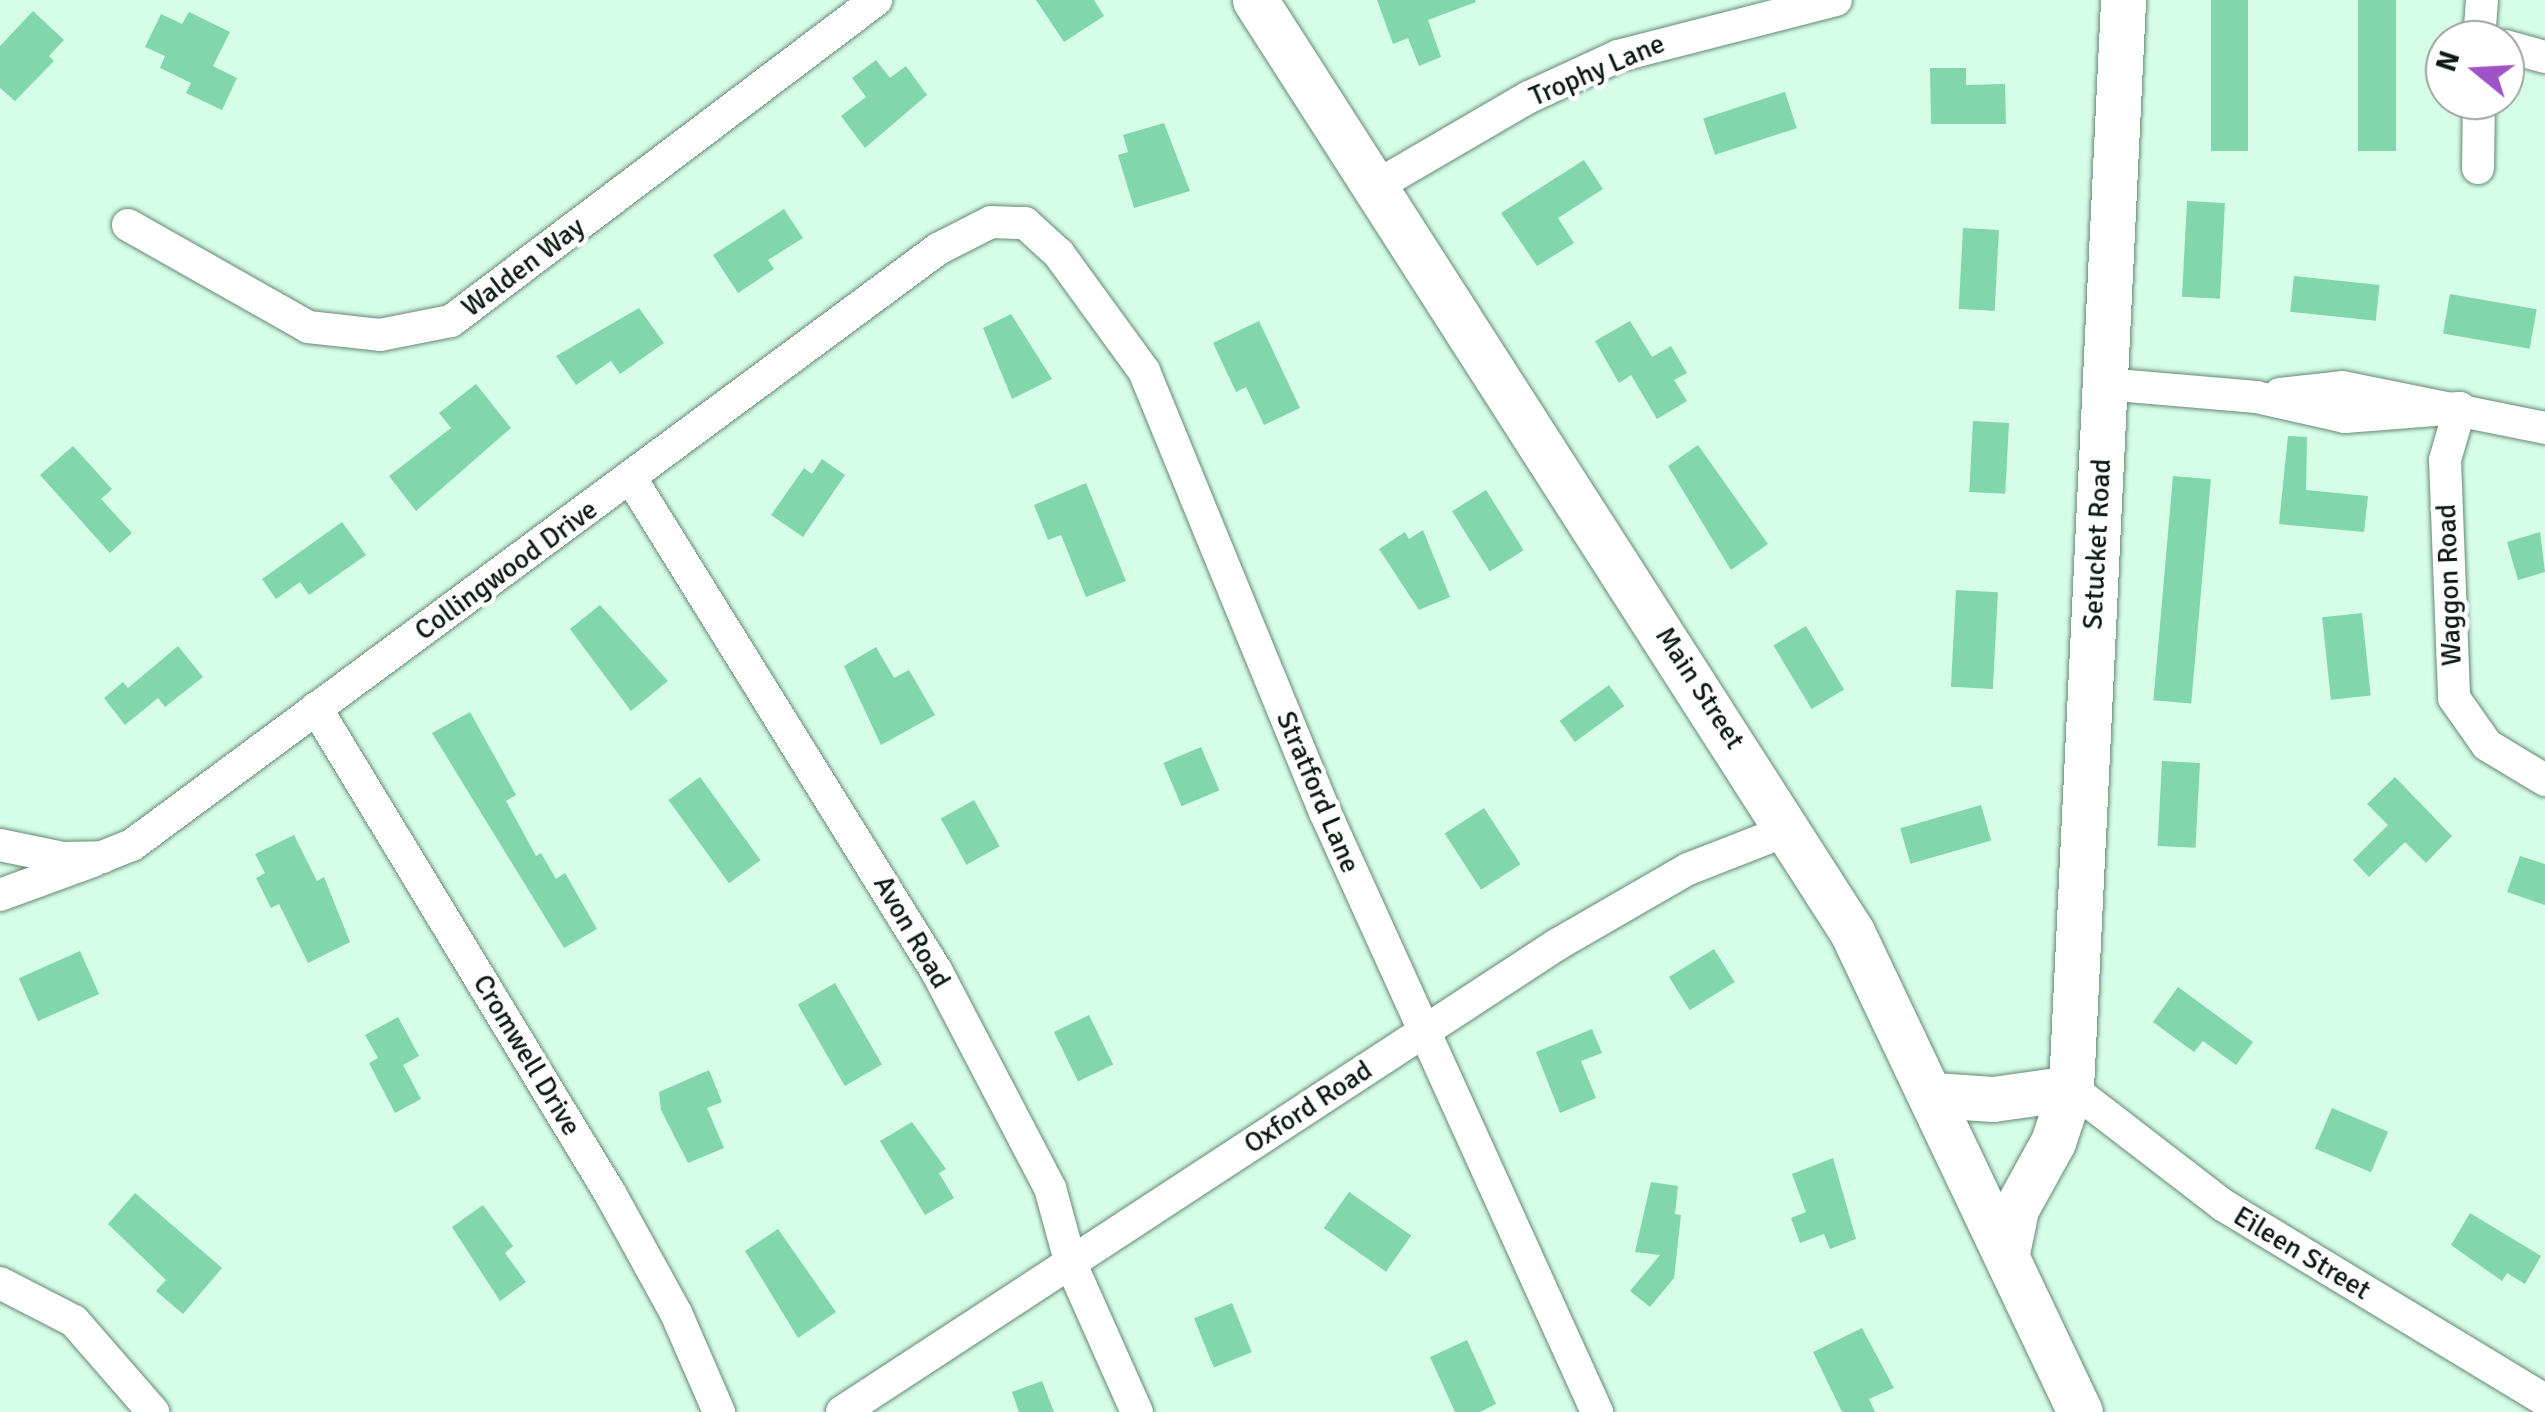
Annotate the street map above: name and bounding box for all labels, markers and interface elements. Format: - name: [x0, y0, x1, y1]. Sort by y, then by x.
- north arrow: [2425, 20, 2525, 120]
- street label: Trophy Lane: [1524, 27, 1670, 113]
- text: N: [2429, 47, 2468, 76]
- street label: Walden Way: [455, 210, 591, 324]
- street label: Setucket Road: [2076, 458, 2118, 630]
- street label: Collingwood Drive: [408, 492, 604, 648]
- street label: Waggon Road: [2429, 503, 2469, 667]
- street label: Main Street: [1648, 621, 1752, 755]
- street label: Stratford Lane: [1269, 706, 1367, 878]
- street label: Avon Road: [866, 869, 958, 995]
- street label: Cromwell Drive: [466, 968, 588, 1142]
- street label: Oxford Road: [1238, 1053, 1378, 1161]
- street label: Eileen Street: [2227, 1199, 2377, 1307]

